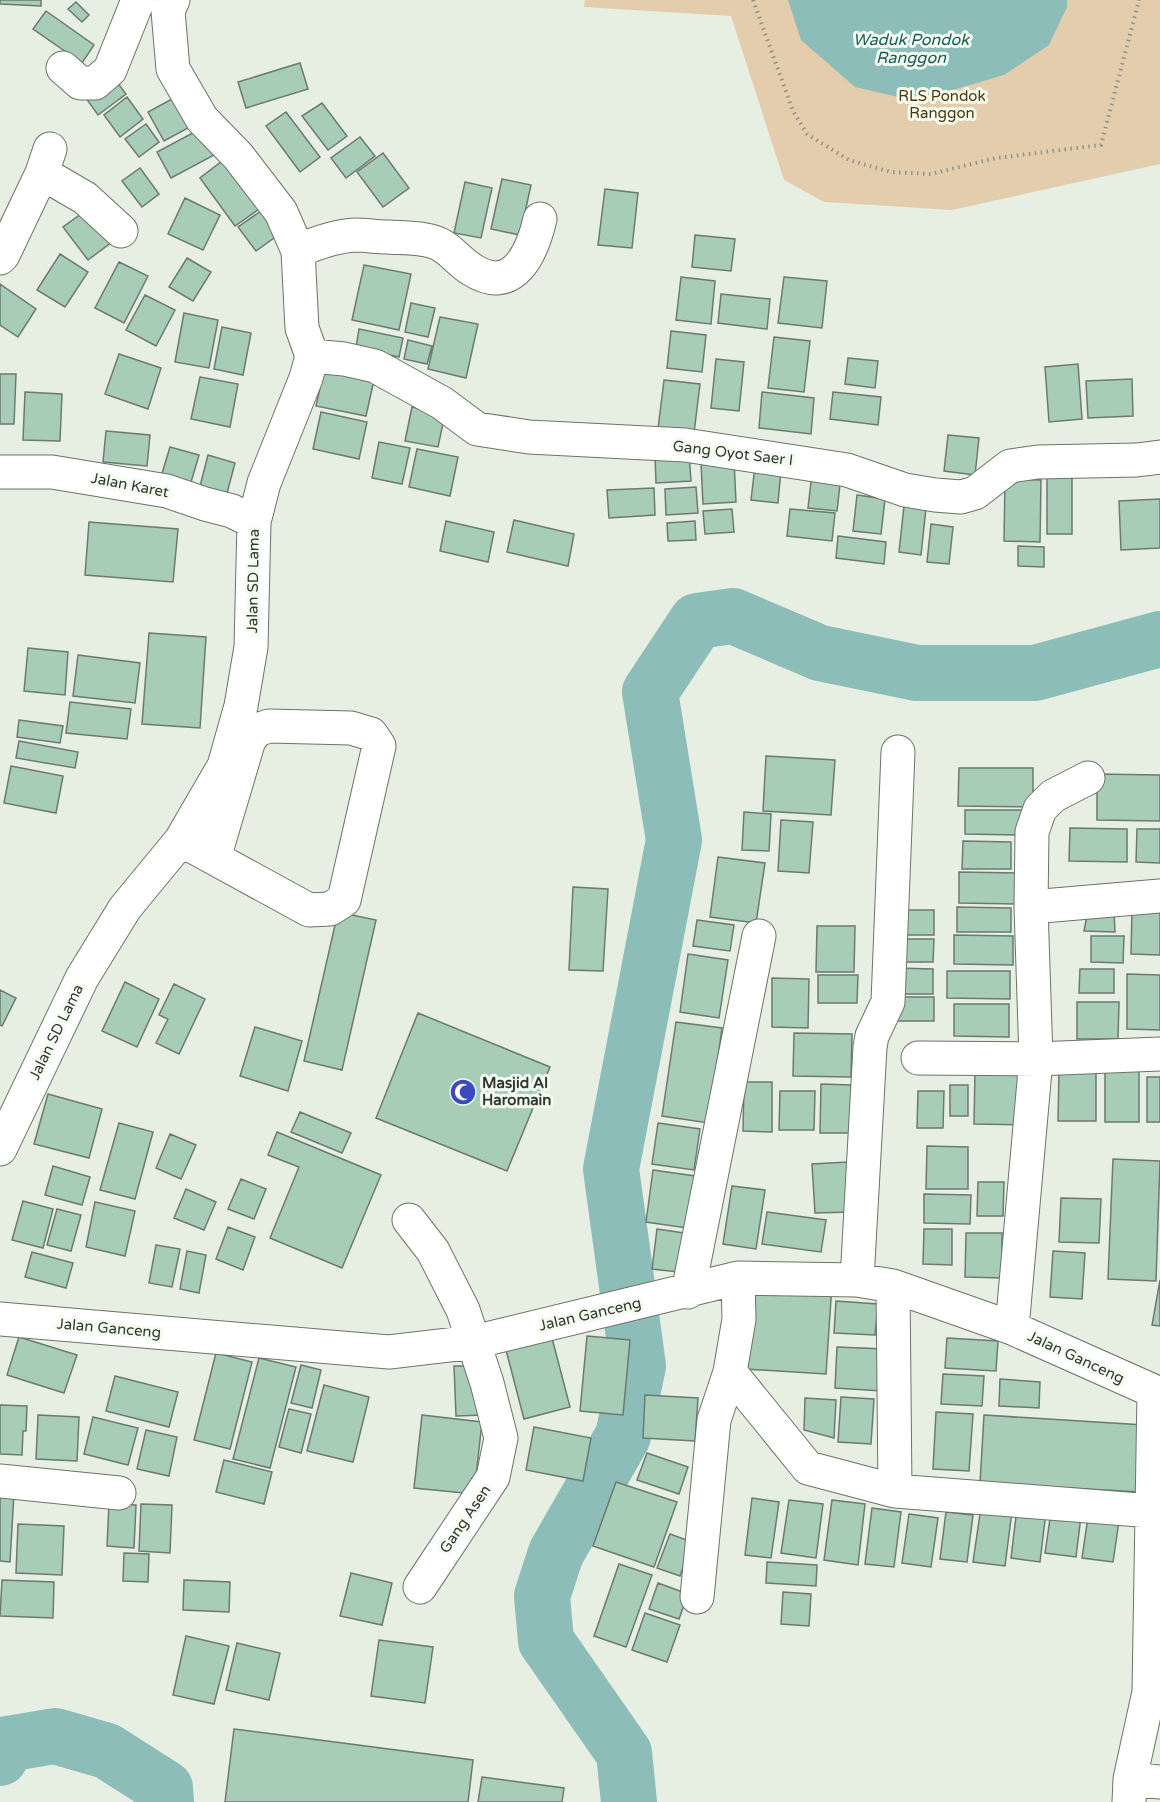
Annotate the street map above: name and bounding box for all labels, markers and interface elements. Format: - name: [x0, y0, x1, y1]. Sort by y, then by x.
- water label: Waduk Pondok Ranggon: [853, 30, 970, 68]
- park label: RLS Pondok Ranggon: [898, 87, 986, 122]
- street label: Gang Oyot Saer I: [672, 437, 794, 469]
- street label: Jalan Karet: [90, 469, 171, 501]
- street label: Jalan SD Lama: [243, 529, 263, 633]
- street label: Jalan SD Lama: [25, 981, 87, 1083]
- place label: Masjid Al Haromain: [482, 1074, 551, 1109]
- mosque icon: Masjid Al Haromain: [448, 1077, 478, 1107]
- street label: Jalan Ganceng: [537, 1293, 643, 1335]
- street label: Jalan Ganceng: [56, 1314, 162, 1342]
- street label: Jalan Ganceng: [1025, 1327, 1127, 1387]
- street label: Gang Asen: [436, 1482, 494, 1556]

